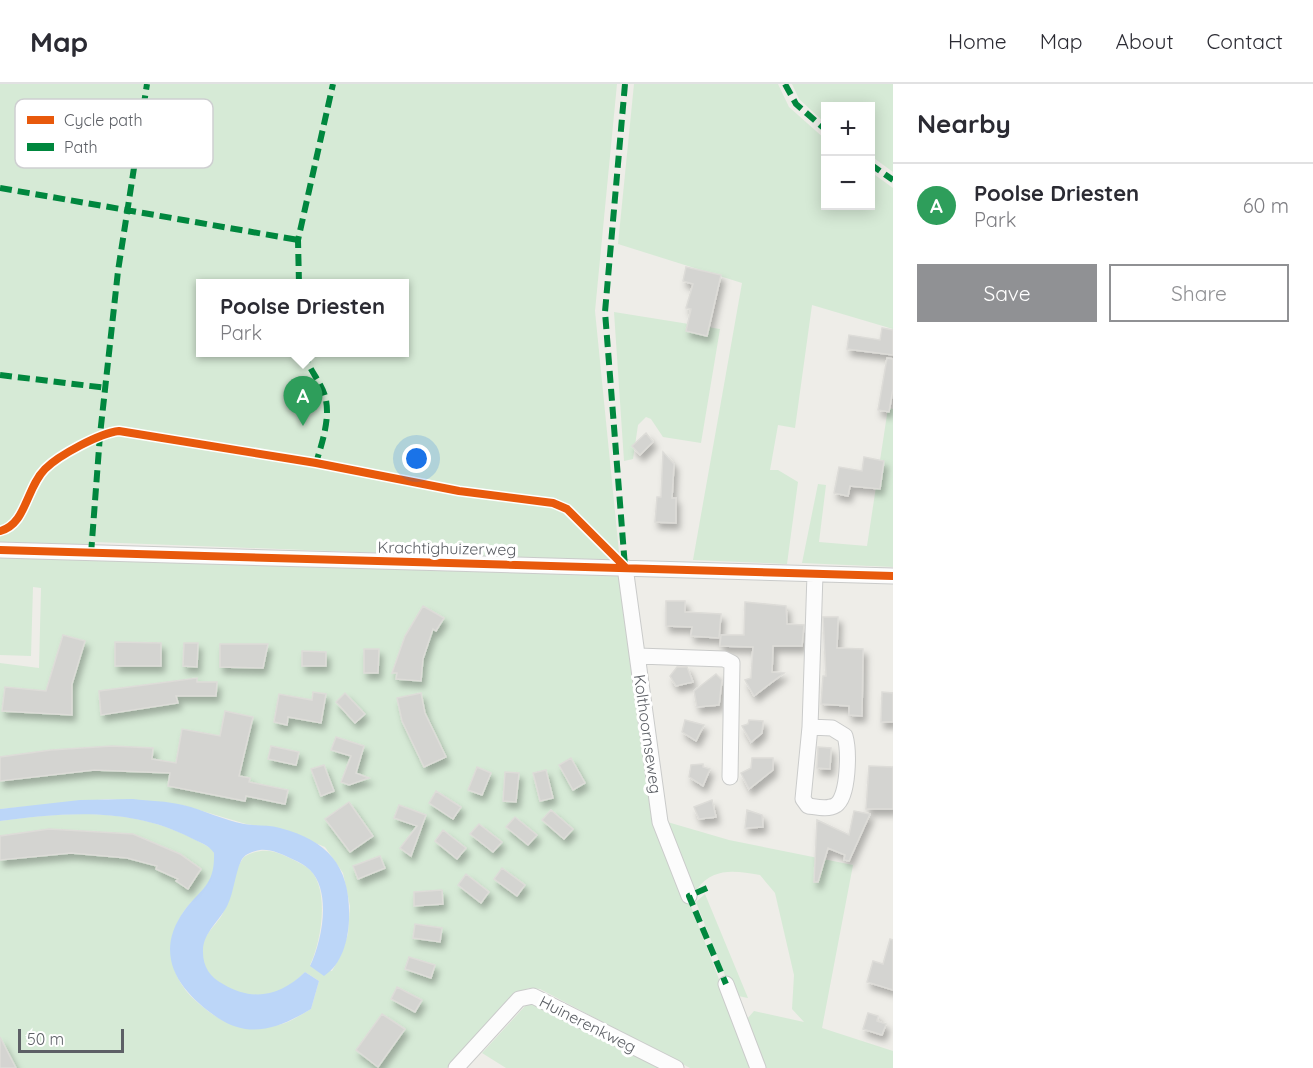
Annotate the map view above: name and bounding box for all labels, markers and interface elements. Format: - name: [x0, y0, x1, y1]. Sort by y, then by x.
- text: Map: [30, 24, 88, 59]
- text: Home: [948, 28, 1007, 54]
- text: Map: [1040, 28, 1083, 54]
- text: About: [1116, 28, 1174, 54]
- text: Contact: [1207, 28, 1283, 54]
- legend: [15, 99, 213, 168]
- map controls: [821, 102, 875, 210]
- button: +: [821, 102, 875, 156]
- text: Nearby: [917, 107, 1011, 140]
- text: Cycle path: [64, 110, 143, 130]
- text: Path: [64, 137, 98, 157]
- button: −: [821, 156, 875, 210]
- text: Poolse Driesten: [974, 179, 1139, 207]
- text: A: [930, 193, 943, 218]
- text: 60 m: [1243, 193, 1289, 218]
- text: Park: [974, 207, 1016, 232]
- button: Save: [917, 264, 1097, 322]
- button: Share: [1109, 264, 1289, 322]
- popup: [196, 279, 409, 357]
- text: Poolse Driesten: [220, 292, 385, 320]
- text: Park: [220, 320, 262, 345]
- pin: A: [284, 376, 322, 426]
- your location: [402, 444, 431, 473]
- street label: Krachtighuizerweg: [378, 537, 516, 559]
- street label: Kolthoornseweg: [630, 673, 666, 795]
- street label: Huinerenkweg: [536, 991, 640, 1057]
- scale bar: [18, 1026, 124, 1054]
- text: 50 m: [27, 1029, 64, 1049]

